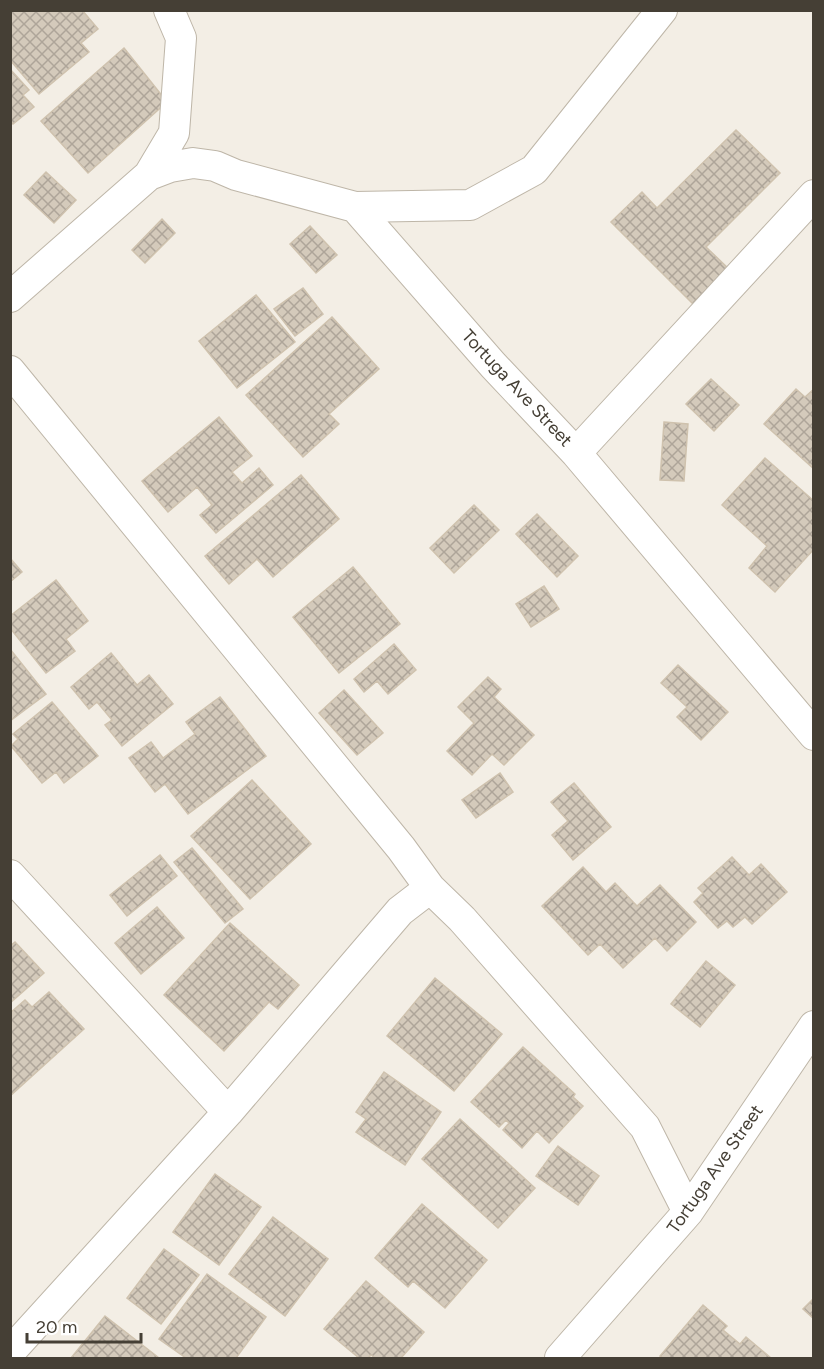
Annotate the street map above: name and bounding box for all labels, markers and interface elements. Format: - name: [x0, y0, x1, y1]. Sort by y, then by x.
- street label: Tortuga Ave Street: [457, 325, 577, 451]
- street label: Tortuga Ave Street: [662, 1100, 768, 1238]
- scale bar: [27, 1306, 141, 1344]
- text: 20 m: [36, 1316, 77, 1338]

